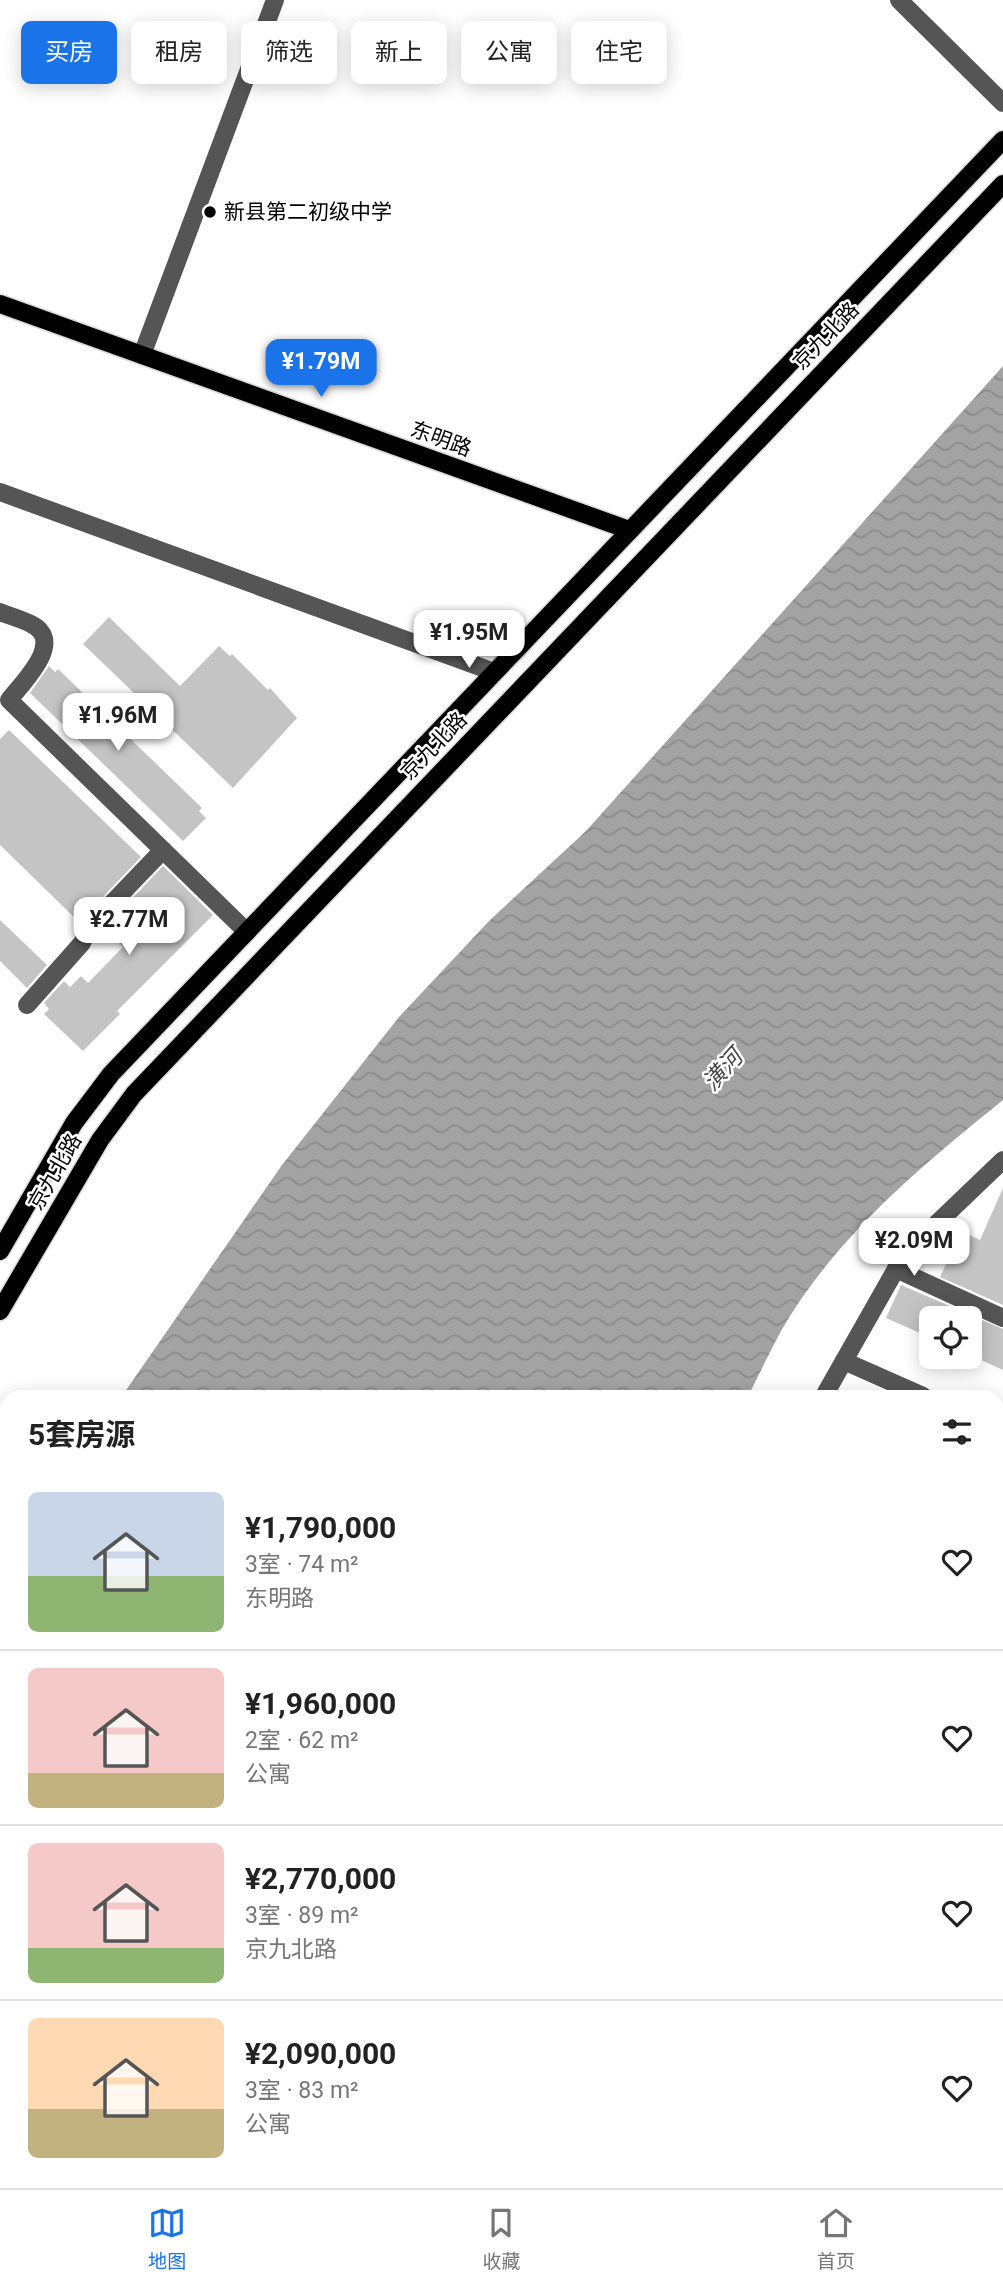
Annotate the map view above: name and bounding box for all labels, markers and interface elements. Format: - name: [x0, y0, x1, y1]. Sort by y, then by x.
- chip: 买房: [21, 21, 117, 84]
- chip: 租房: [131, 21, 227, 84]
- chip: 筛选: [241, 21, 337, 84]
- chip: 新上: [351, 21, 447, 84]
- chip: 公寓: [461, 21, 557, 84]
- chip: 住宅: [571, 21, 667, 84]
- place label: 新县第二初级中学: [224, 200, 392, 224]
- marker: 新县第二初级中学: [202, 204, 218, 220]
- street label: 京九北路: [788, 297, 864, 375]
- pin: ¥1.79M: [264, 340, 378, 399]
- text: ¥1.79M: [282, 348, 360, 375]
- street label: 东明路: [407, 417, 475, 461]
- pin: ¥1.95M: [412, 610, 526, 670]
- text: ¥1.95M: [430, 619, 508, 646]
- pin: ¥1.96M: [61, 694, 175, 753]
- text: ¥1.96M: [79, 702, 157, 729]
- street label: 京九北路: [396, 707, 472, 785]
- pin: ¥2.77M: [72, 898, 186, 957]
- text: ¥2.77M: [90, 906, 168, 933]
- water label: 潢河: [698, 1041, 751, 1096]
- street label: 京九北路: [24, 1130, 86, 1214]
- pin: ¥2.09M: [857, 1218, 971, 1278]
- text: ¥2.09M: [875, 1227, 953, 1254]
- map controls: [919, 1306, 982, 1369]
- button: locate: [919, 1306, 982, 1369]
- icon: filters: [938, 1413, 976, 1451]
- text: 5套房源: [28, 1417, 135, 1452]
- text: ¥1,790,000: [245, 1510, 396, 1545]
- icon: home: [84, 1520, 168, 1604]
- icon: heart: [938, 1543, 976, 1581]
- text: 3室 · 74 m²: [245, 1551, 359, 1578]
- text: 东明路: [245, 1585, 314, 1612]
- text: ¥1,960,000: [245, 1686, 396, 1721]
- icon: home: [84, 1696, 168, 1780]
- icon: heart: [938, 1719, 976, 1757]
- text: 2室 · 62 m²: [245, 1727, 359, 1754]
- text: 公寓: [245, 1761, 291, 1788]
- text: ¥2,770,000: [245, 1861, 396, 1896]
- icon: home: [84, 1871, 168, 1955]
- icon: heart: [938, 1894, 976, 1932]
- text: 3室 · 89 m²: [245, 1902, 359, 1929]
- text: 京九北路: [245, 1936, 337, 1963]
- text: ¥2,090,000: [245, 2036, 396, 2071]
- icon: home: [84, 2046, 168, 2130]
- icon: heart: [938, 2069, 976, 2107]
- text: 3室 · 83 m²: [245, 2077, 359, 2104]
- text: 公寓: [245, 2111, 291, 2138]
- tab: 地图: [148, 2204, 186, 2273]
- tab: 收藏: [482, 2204, 521, 2273]
- tab: 首页: [817, 2204, 855, 2273]

